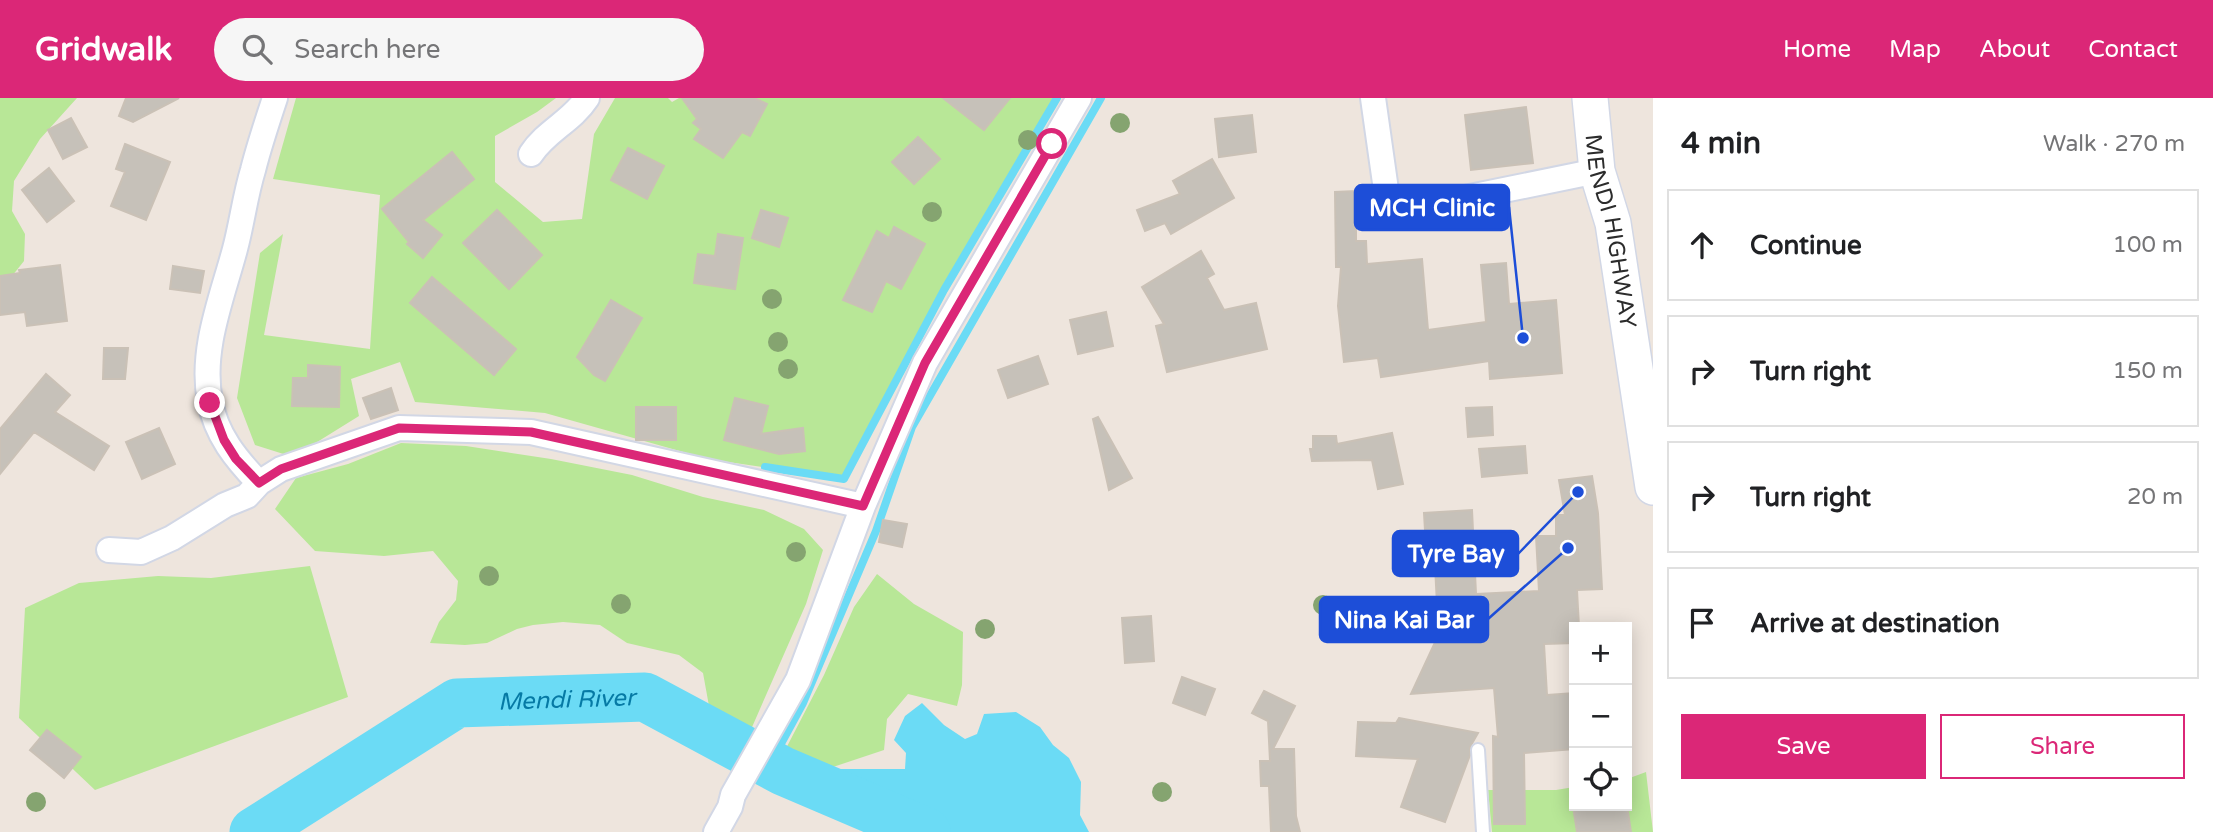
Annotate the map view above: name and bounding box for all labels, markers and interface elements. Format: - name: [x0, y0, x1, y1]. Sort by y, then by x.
- search box: [214, 18, 704, 81]
- text: Gridwalk: [35, 30, 172, 69]
- icon: search: [238, 30, 276, 68]
- text: Search here: [294, 34, 441, 65]
- text: Home: [1783, 35, 1851, 64]
- text: Map: [1889, 35, 1941, 64]
- text: About: [1979, 35, 2050, 64]
- text: Contact: [2088, 35, 2178, 64]
- text: 4 min: [1681, 125, 1761, 162]
- route start: [1036, 128, 1067, 159]
- text: Walk · 270 m: [2043, 130, 2185, 158]
- street label: MENDI HIGHWAY: [1579, 133, 1642, 330]
- callout: MCH Clinic: [1355, 185, 1509, 230]
- text: MCH Clinic: [1369, 194, 1495, 223]
- icon: ahead: [1683, 226, 1721, 264]
- text: Continue: [1750, 230, 1862, 261]
- text: 100 m: [2113, 231, 2183, 259]
- icon: right: [1683, 352, 1721, 390]
- text: Turn right: [1750, 356, 1871, 387]
- text: 150 m: [2113, 357, 2183, 385]
- route end: [194, 387, 225, 418]
- icon: right: [1683, 478, 1721, 516]
- text: Turn right: [1750, 482, 1871, 513]
- text: 20 m: [2127, 483, 2183, 511]
- callout: Tyre Bay: [1393, 531, 1518, 576]
- text: Tyre Bay: [1406, 540, 1505, 569]
- callout: Nina Kai Bar: [1320, 597, 1488, 642]
- icon: arrive: [1683, 604, 1721, 642]
- text: Nina Kai Bar: [1334, 606, 1475, 635]
- text: Arrive at destination: [1750, 608, 2000, 639]
- map controls: [1569, 622, 1632, 811]
- button: +: [1569, 622, 1632, 685]
- water label: Mendi River: [498, 683, 638, 717]
- button: −: [1569, 685, 1632, 748]
- button: Save: [1681, 714, 1926, 779]
- button: Share: [1940, 714, 2185, 779]
- button: locate: [1569, 748, 1632, 811]

